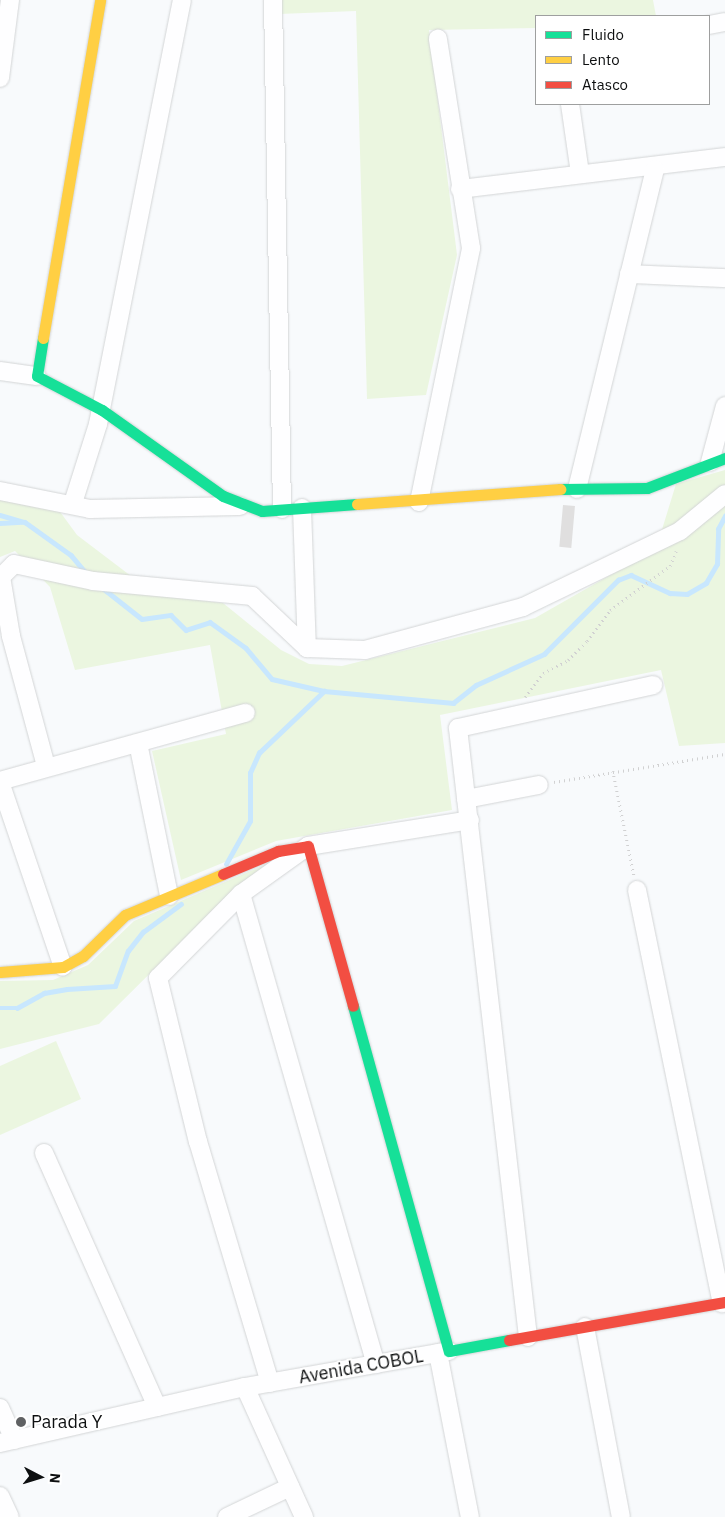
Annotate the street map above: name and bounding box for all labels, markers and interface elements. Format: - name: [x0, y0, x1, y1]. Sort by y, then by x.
- legend: [535, 15, 710, 105]
- text: Fluido: [582, 25, 624, 44]
- text: Lento: [582, 50, 620, 69]
- text: Atasco: [582, 75, 628, 94]
- street label: Avenida COBOL: [297, 1345, 425, 1389]
- place label: Parada Y: [31, 1411, 102, 1433]
- marker: Parada Y: [15, 1416, 27, 1428]
- north arrow: [15, 1452, 65, 1502]
- text: N: [46, 1472, 64, 1484]

